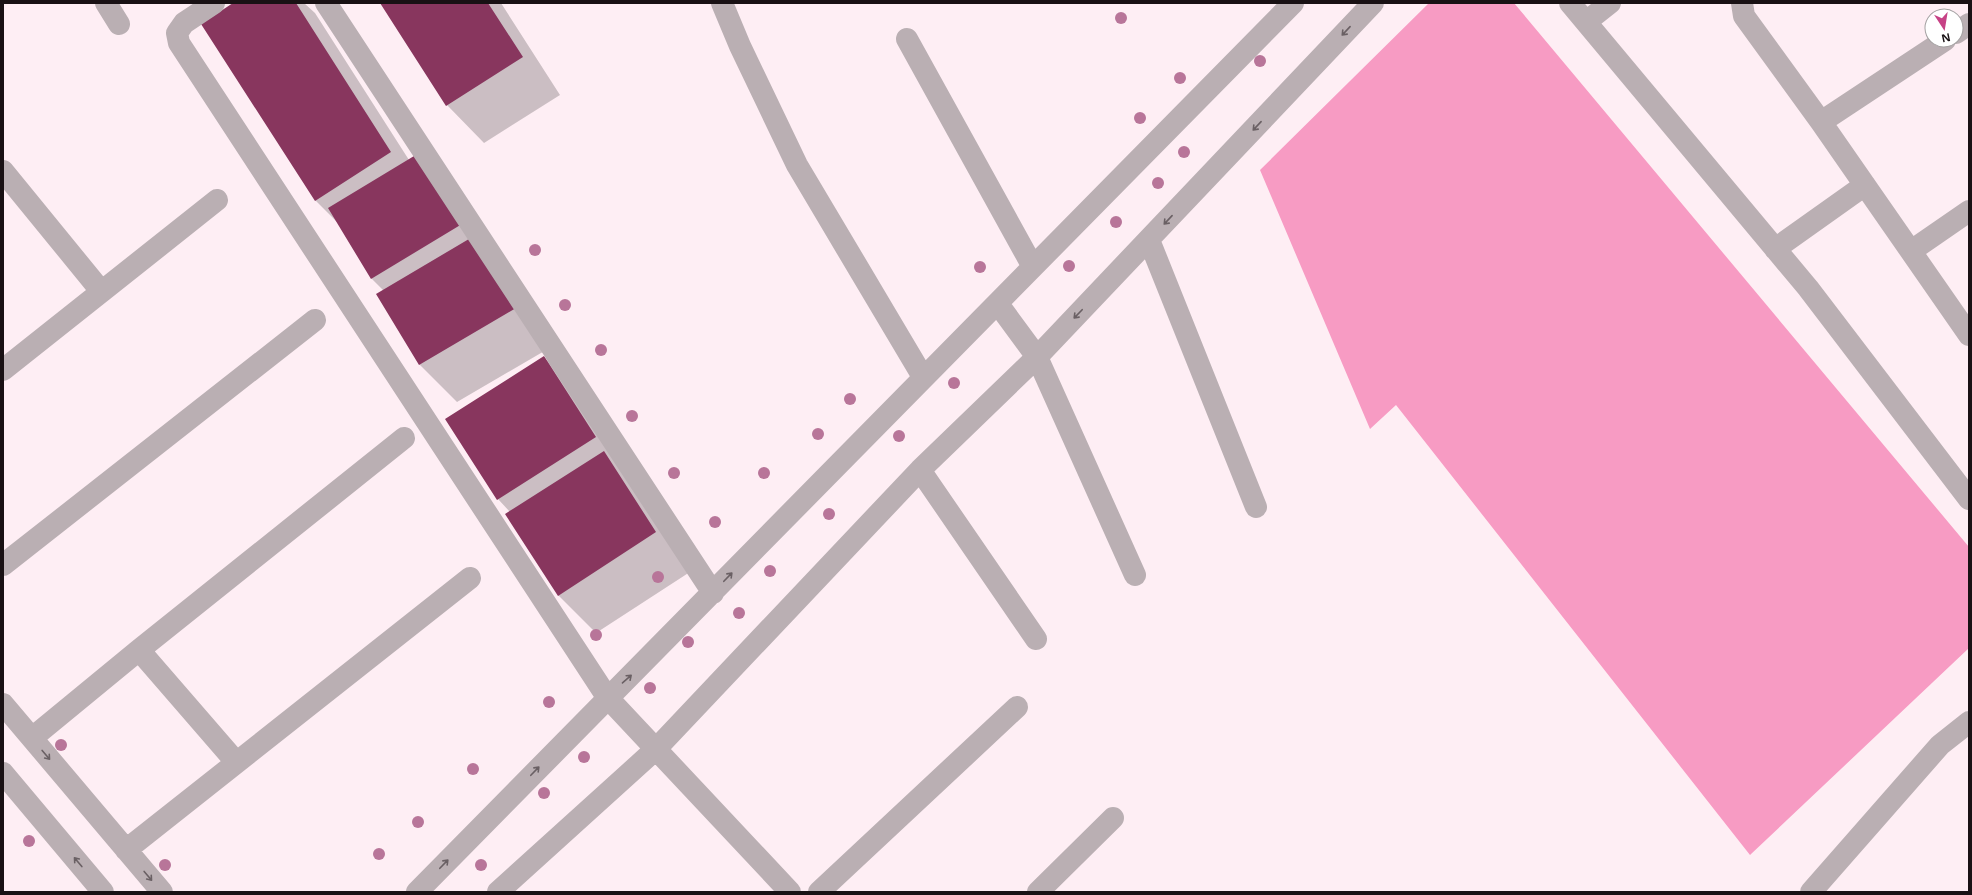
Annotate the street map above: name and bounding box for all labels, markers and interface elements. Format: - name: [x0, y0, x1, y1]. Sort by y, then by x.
- north arrow: [1924, 8, 1964, 48]
- one-way arrow: [1341, 26, 1351, 36]
- text: N: [1940, 30, 1952, 47]
- one-way arrow: [1252, 121, 1262, 131]
- one-way arrow: [1163, 215, 1172, 225]
- one-way arrow: [1073, 309, 1082, 319]
- one-way arrow: [724, 572, 733, 582]
- one-way arrow: [622, 675, 633, 684]
- one-way arrow: [42, 750, 51, 761]
- one-way arrow: [530, 766, 540, 776]
- one-way arrow: [74, 857, 83, 868]
- one-way arrow: [439, 859, 449, 869]
- one-way arrow: [144, 871, 153, 881]

